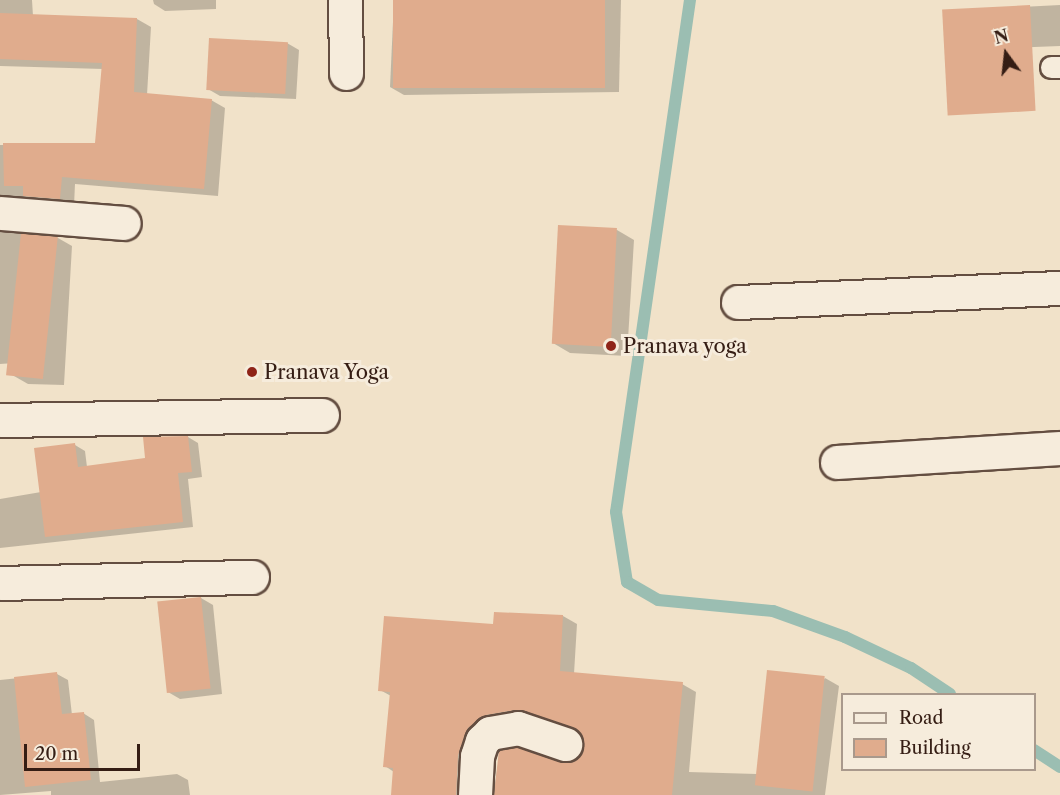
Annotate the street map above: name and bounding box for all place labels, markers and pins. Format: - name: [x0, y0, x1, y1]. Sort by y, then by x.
- place label: Pranava yoga: [623, 334, 748, 358]
- marker: Pranava yoga: [604, 339, 618, 353]
- place label: Pranava Yoga: [264, 360, 390, 384]
- marker: Pranava Yoga: [245, 365, 259, 379]

